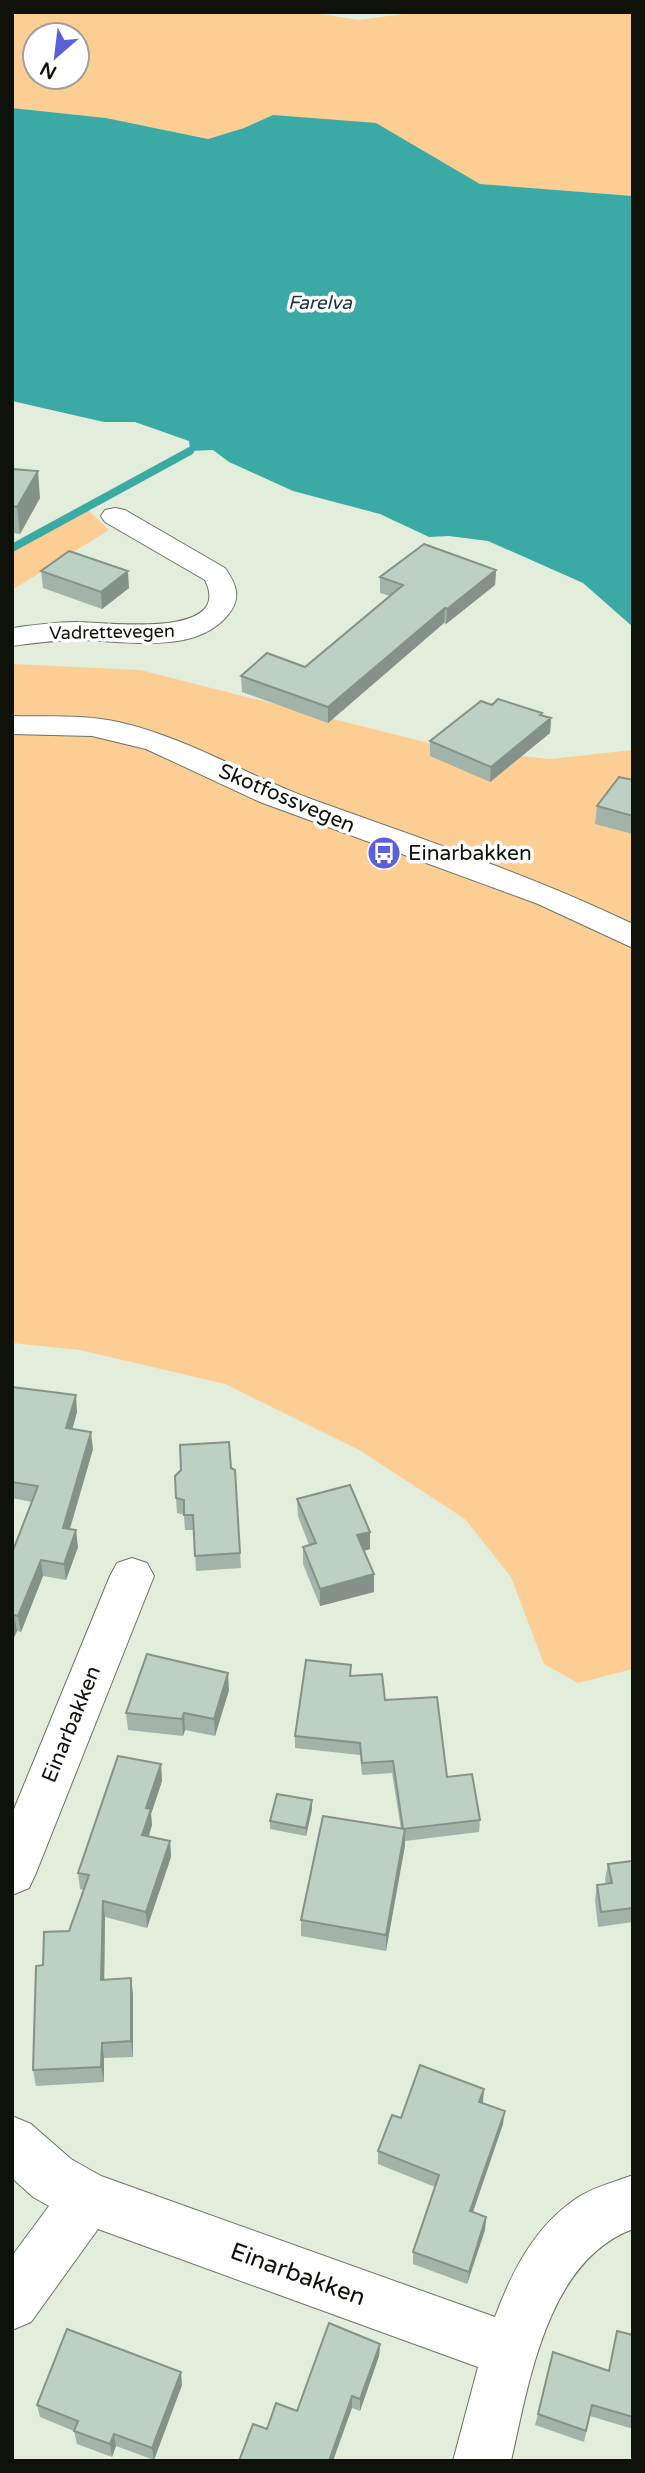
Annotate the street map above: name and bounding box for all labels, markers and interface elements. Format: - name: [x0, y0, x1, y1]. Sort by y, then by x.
- north arrow: [21, 21, 91, 91]
- text: N: [37, 57, 60, 83]
- water label: Farelva: [288, 292, 353, 314]
- street label: Vadrettevegen: [49, 620, 175, 644]
- street label: Skotfossvegen: [215, 758, 359, 838]
- bus stop icon: Einarbakken: [365, 834, 403, 872]
- place label: Einarbakken: [408, 841, 532, 866]
- street label: Einarbakken: [37, 1662, 106, 1786]
- street label: Einarbakken: [226, 2237, 369, 2312]

